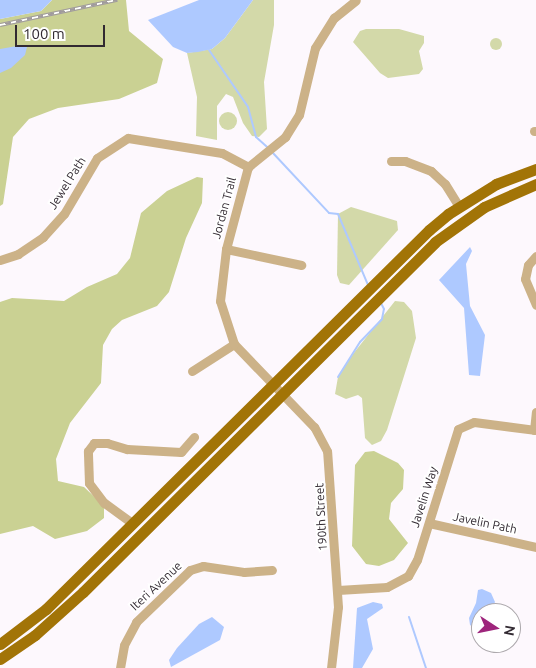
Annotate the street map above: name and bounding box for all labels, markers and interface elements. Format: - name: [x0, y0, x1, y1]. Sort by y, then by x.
- scale bar: [18, 15, 108, 47]
- text: 100 m: [23, 25, 65, 42]
- street label: Jewel Path: [45, 154, 89, 212]
- street label: Jordan Trail: [209, 176, 239, 240]
- street label: Javelin Way: [407, 465, 441, 529]
- street label: 190th Street: [312, 483, 330, 551]
- street label: Javelin Path: [452, 509, 518, 537]
- street label: Iteri Avenue: [127, 559, 185, 613]
- north arrow: [471, 603, 521, 653]
- text: N: [501, 624, 519, 637]

